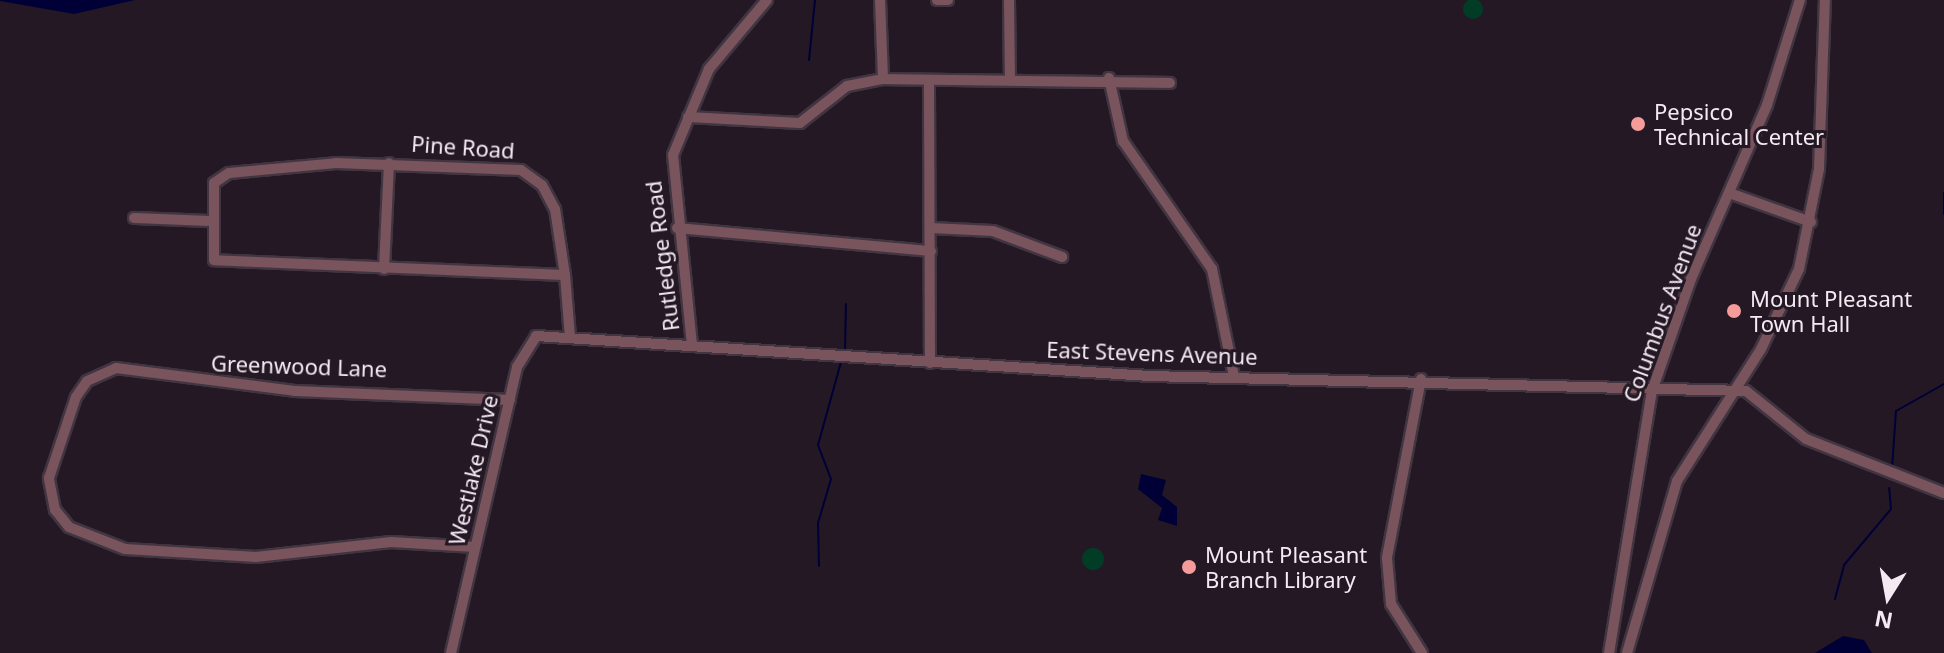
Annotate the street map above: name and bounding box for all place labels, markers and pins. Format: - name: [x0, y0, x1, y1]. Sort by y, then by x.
- place label: Pepsico Technical Center: [1654, 98, 1824, 150]
- marker: Pepsico Technical Center: [1629, 115, 1647, 133]
- place label: Mount Pleasant Town Hall: [1750, 285, 1912, 336]
- marker: Mount Pleasant Town Hall: [1725, 302, 1743, 320]
- place label: Mount Pleasant Branch Library: [1205, 541, 1367, 592]
- marker: Mount Pleasant Branch Library: [1180, 558, 1198, 576]

